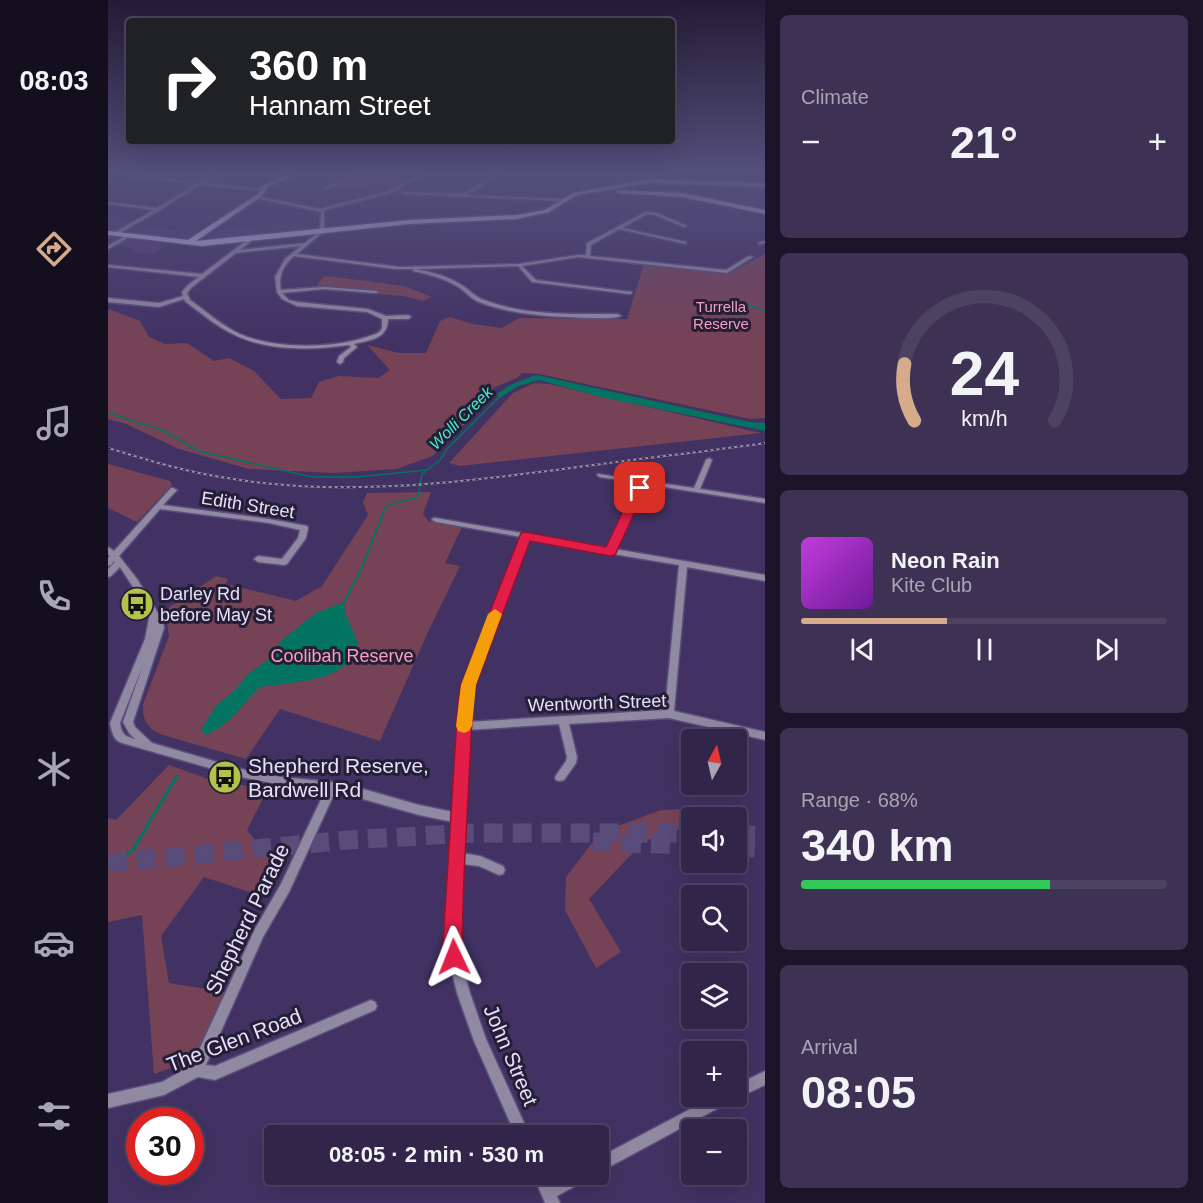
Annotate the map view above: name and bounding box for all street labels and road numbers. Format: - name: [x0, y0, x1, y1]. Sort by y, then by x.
- street label: Edith Street: [200, 488, 296, 522]
- street label: Wentworth Street: [527, 691, 667, 715]
- street label: Shepherd Parade: [201, 840, 293, 998]
- street label: John Street: [479, 1001, 543, 1109]
- street label: The Glen Road: [163, 1004, 305, 1076]

